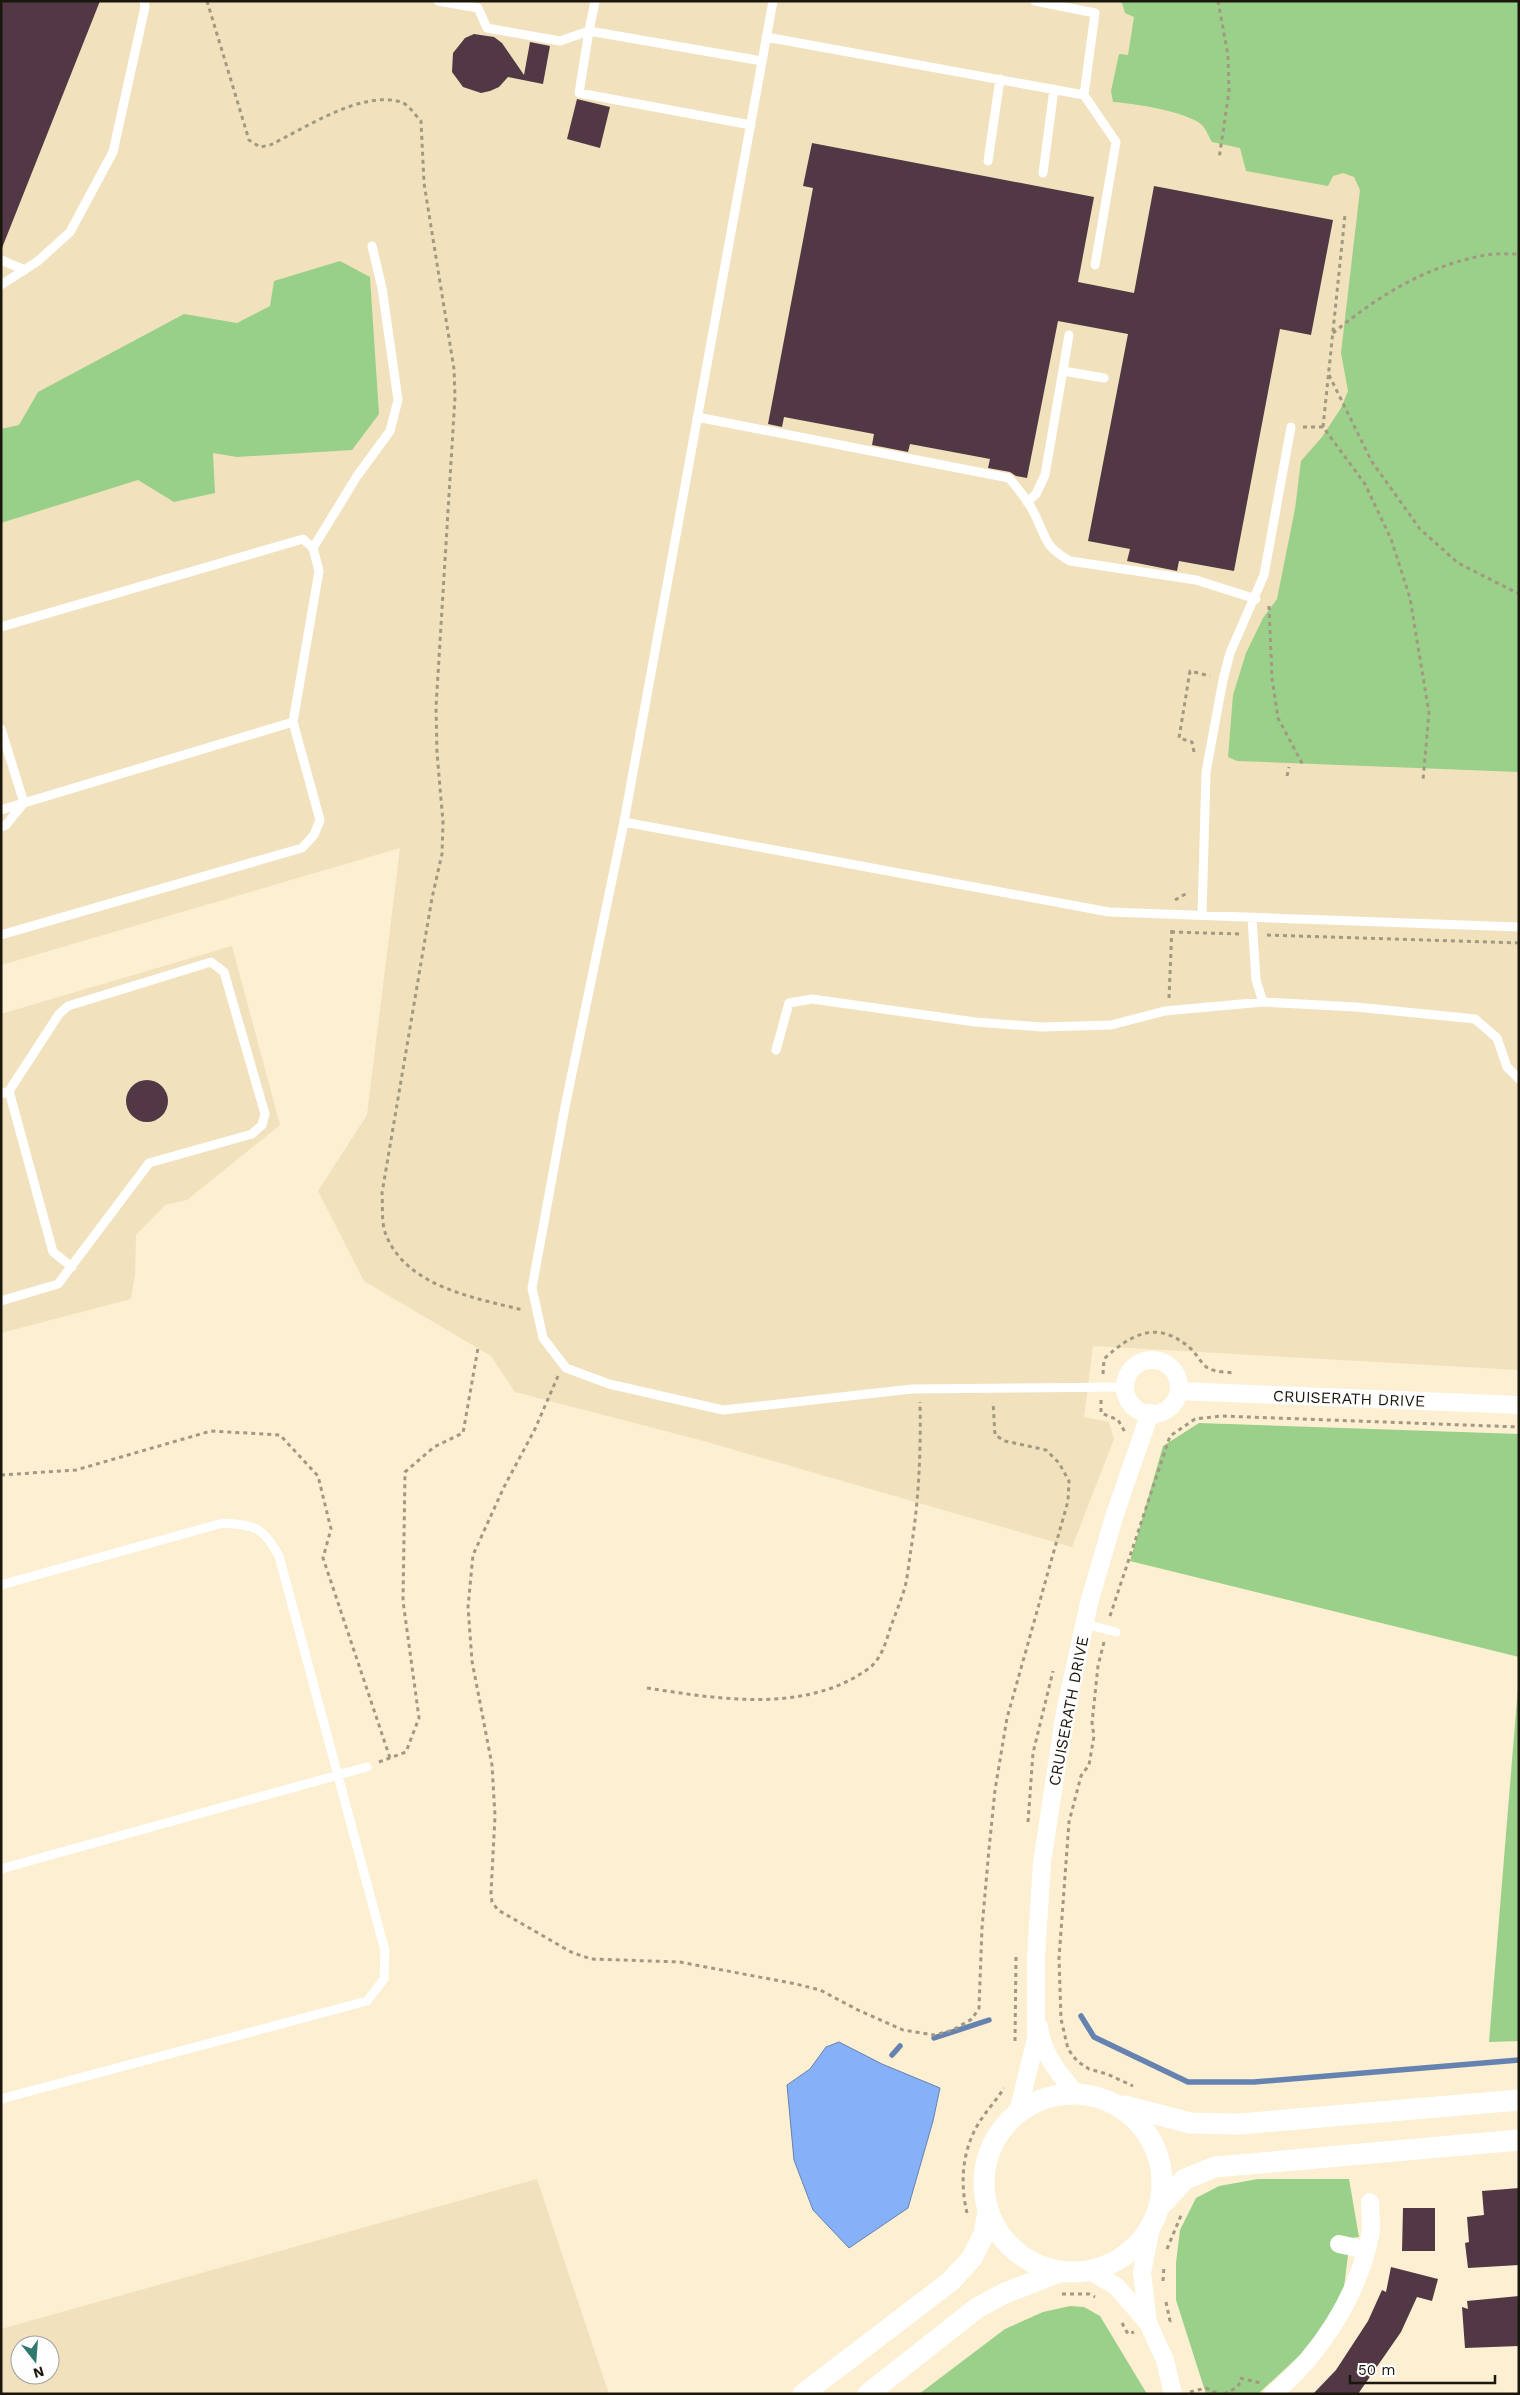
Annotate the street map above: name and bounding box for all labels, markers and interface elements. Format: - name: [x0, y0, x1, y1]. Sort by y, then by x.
- street label: CRUISERATH DRIVE: [1273, 1386, 1425, 1411]
- street label: CRUISERATH DRIVE: [1045, 1635, 1092, 1788]
- north arrow: [10, 2335, 60, 2385]
- scale bar: [1350, 2352, 1495, 2384]
- text: 50 m: [1358, 2361, 1395, 2379]
- text: N: [32, 2363, 46, 2382]

